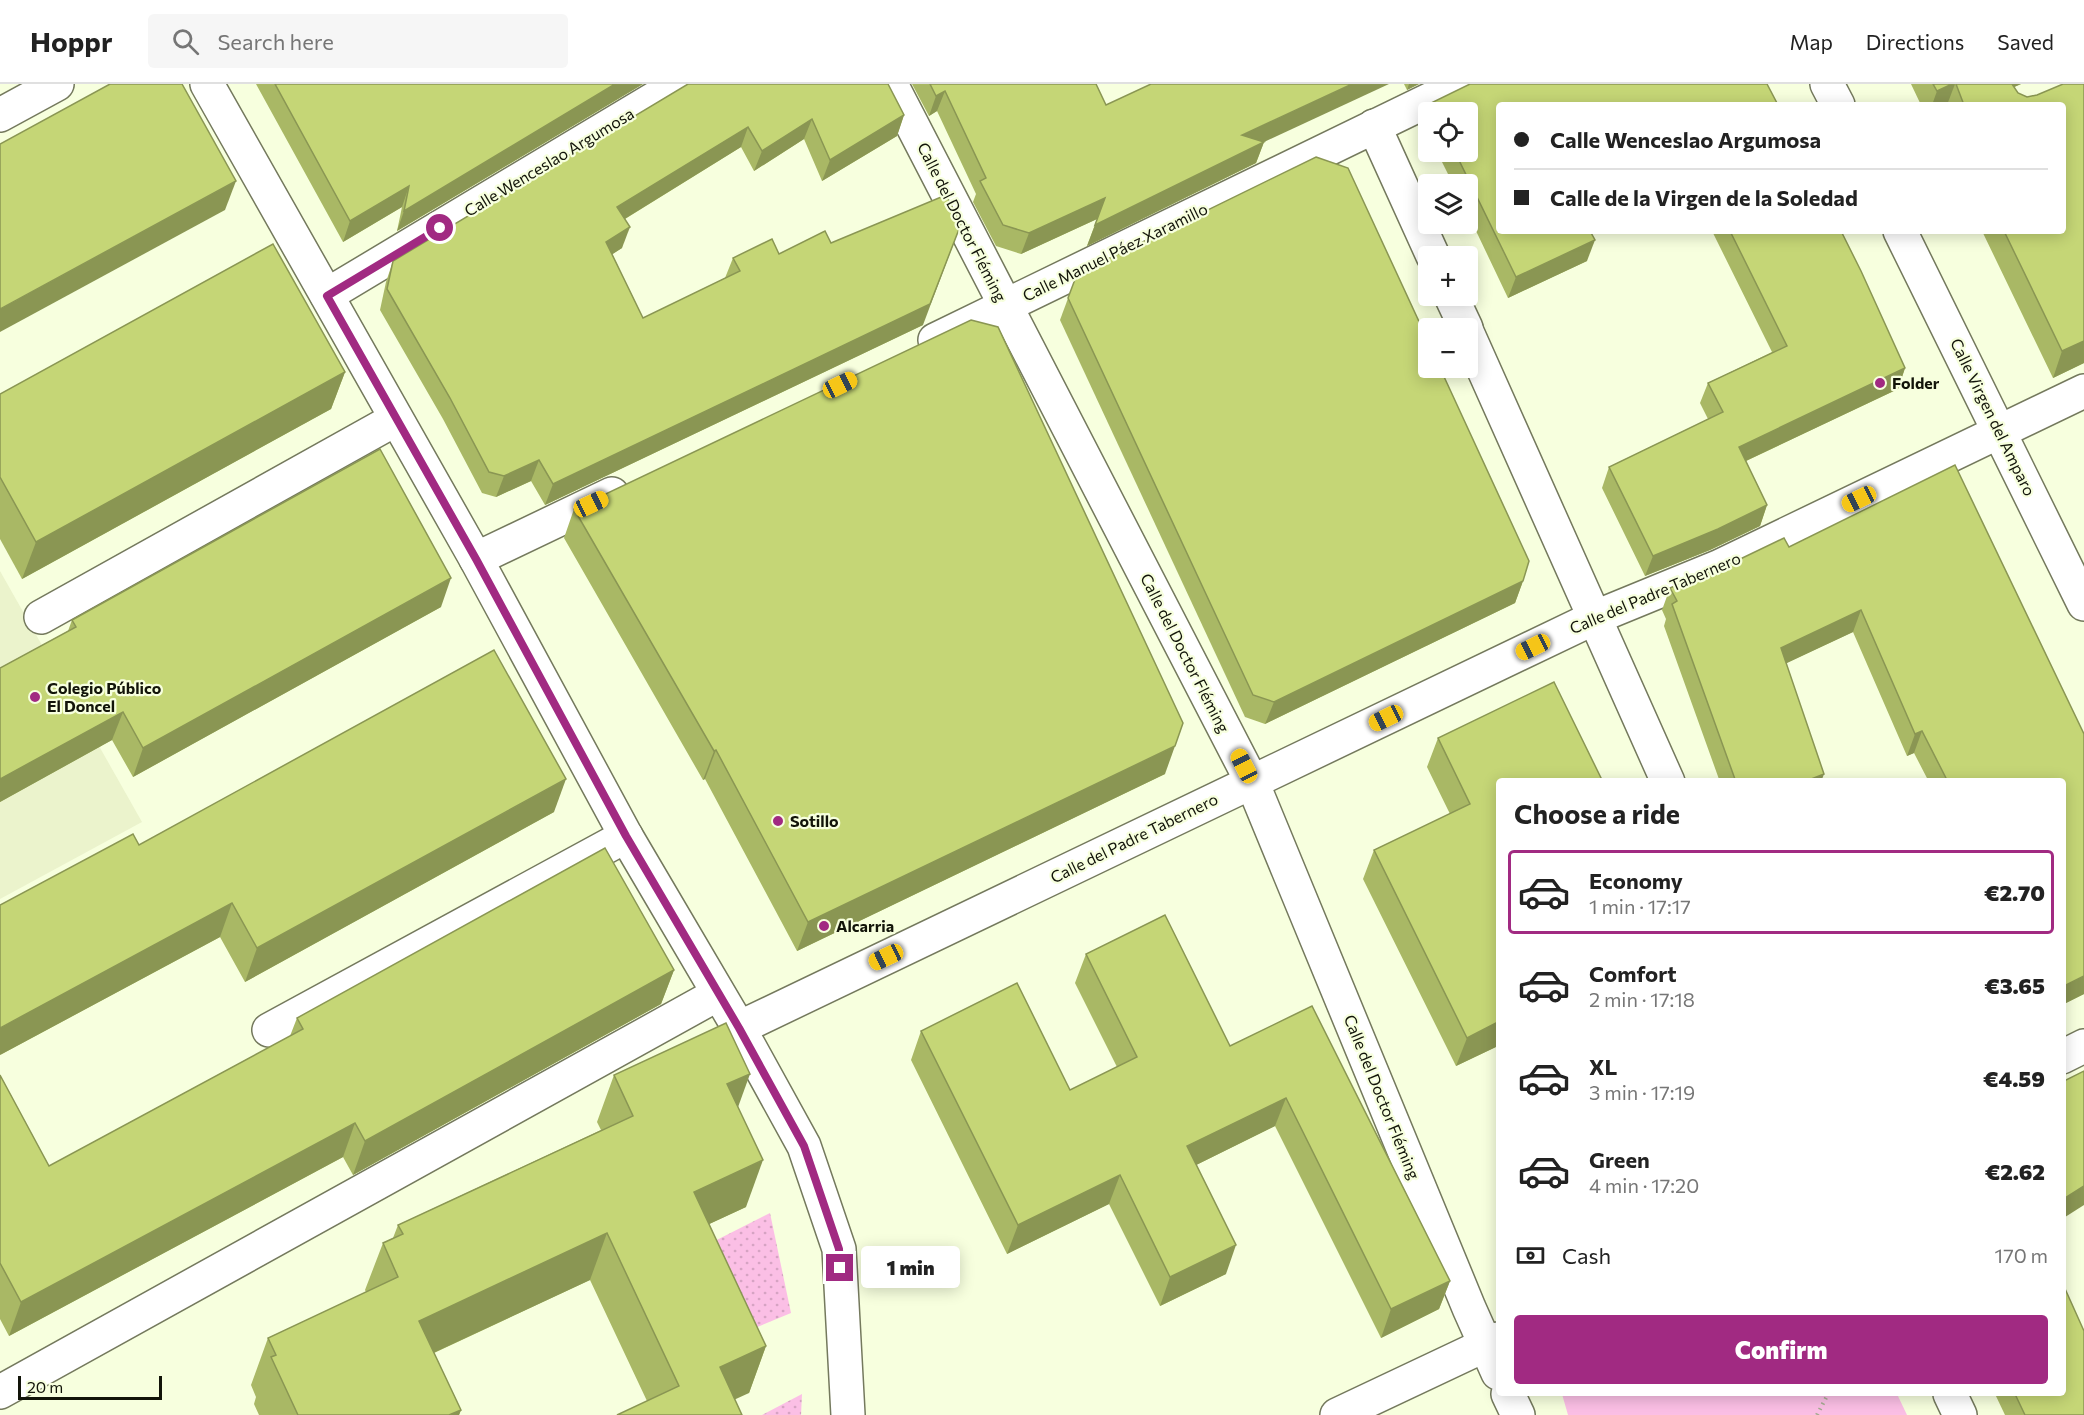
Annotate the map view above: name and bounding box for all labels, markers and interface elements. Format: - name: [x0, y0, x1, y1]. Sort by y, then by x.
- search box: [148, 14, 568, 68]
- text: Hoppr: [30, 24, 112, 58]
- icon: search: [169, 25, 202, 58]
- text: Search here: [217, 28, 334, 55]
- text: Map: [1790, 29, 1833, 54]
- text: Directions: [1866, 29, 1964, 54]
- text: Saved: [1997, 29, 2054, 54]
- map controls: [1418, 102, 1478, 378]
- button: locate: [1418, 102, 1478, 162]
- street label: Calle Wenceslao Argumosa: [460, 103, 637, 220]
- text: Calle Wenceslao Argumosa: [1550, 126, 1821, 153]
- street label: Calle del Doctor Fléming: [914, 139, 1011, 305]
- button: layers: [1418, 174, 1478, 234]
- text: Calle de la Virgen de la Soledad: [1550, 184, 1858, 211]
- street label: Calle Manuel Páez Xaramillo: [1019, 198, 1210, 305]
- route start: [426, 214, 453, 241]
- button: +: [1418, 246, 1478, 306]
- button: −: [1418, 318, 1478, 378]
- street label: Calle Virgen del Amparo: [1947, 335, 2040, 499]
- car: [820, 369, 860, 401]
- place label: Folder: [1892, 373, 1940, 392]
- marker: Folder: [1873, 376, 1887, 390]
- car: [1839, 483, 1879, 515]
- car: [571, 488, 611, 520]
- street label: Calle del Padre Tabernero: [1566, 548, 1743, 637]
- street label: Calle del Doctor Fléming: [1137, 570, 1234, 736]
- car: [1513, 631, 1553, 663]
- place label: Colegio Público El Doncel: [47, 678, 162, 715]
- marker: Colegio Público El Doncel: [28, 690, 42, 704]
- car: [1366, 702, 1406, 734]
- car: [1228, 746, 1260, 786]
- street label: Calle del Padre Tabernero: [1047, 789, 1221, 886]
- text: Choose a ride: [1514, 797, 1680, 830]
- place label: Sotillo: [790, 811, 839, 830]
- marker: Sotillo: [771, 814, 785, 828]
- icon: car: [1517, 865, 1571, 919]
- text: Economy: [1589, 867, 1683, 894]
- text: €2.70: [1984, 879, 2045, 906]
- text: 1 min · 17:17: [1589, 894, 1691, 918]
- place label: Alcarria: [836, 916, 894, 935]
- marker: Alcarria: [817, 919, 831, 933]
- car: [866, 941, 906, 973]
- icon: car: [1517, 958, 1571, 1012]
- text: Comfort: [1589, 960, 1677, 987]
- text: €3.65: [1984, 972, 2045, 999]
- text: 2 min · 17:18: [1589, 987, 1695, 1011]
- street label: Calle del Doctor Fléming: [1341, 1012, 1424, 1182]
- icon: car: [1517, 1051, 1571, 1105]
- text: XL: [1589, 1053, 1617, 1080]
- text: €4.59: [1983, 1065, 2045, 1092]
- text: 3 min · 17:19: [1589, 1080, 1695, 1104]
- icon: car: [1517, 1144, 1571, 1198]
- text: Green: [1589, 1146, 1650, 1173]
- text: €2.62: [1985, 1158, 2045, 1185]
- text: 4 min · 17:20: [1589, 1173, 1699, 1197]
- icon: cash: [1514, 1239, 1547, 1272]
- text: Cash: [1562, 1242, 1611, 1269]
- text: 170 m: [1995, 1243, 2048, 1267]
- callout: 1 min: [861, 1247, 960, 1289]
- route end: [826, 1254, 853, 1281]
- text: 1 min: [886, 1255, 935, 1279]
- button: Confirm: [1514, 1315, 2048, 1384]
- scale bar: [18, 1373, 162, 1400]
- text: 20 m: [27, 1377, 63, 1396]

